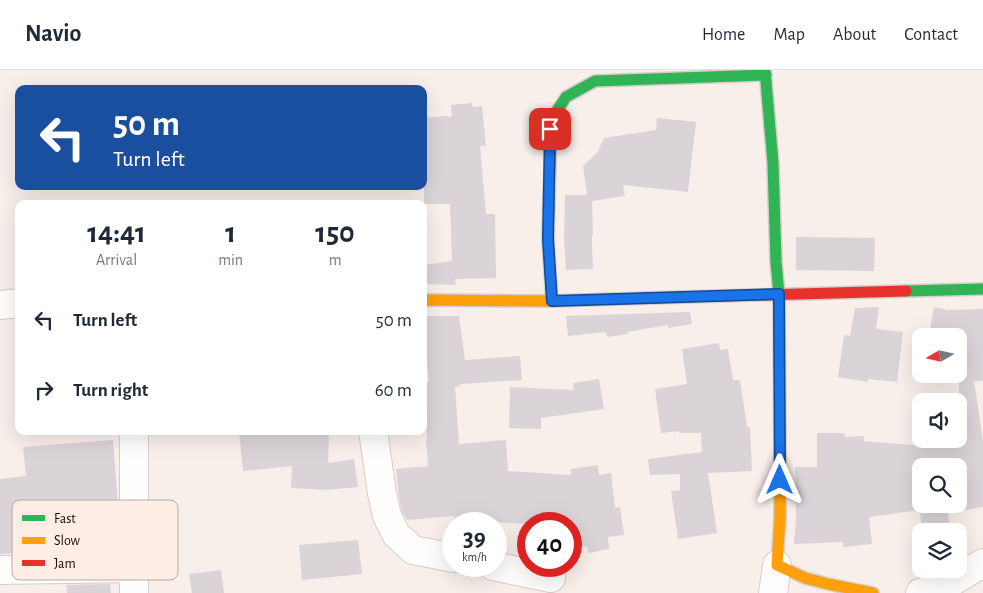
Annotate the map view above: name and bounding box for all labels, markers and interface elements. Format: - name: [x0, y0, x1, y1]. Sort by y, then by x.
- text: Navio: [25, 22, 81, 46]
- text: Home: [702, 26, 745, 44]
- text: Map: [773, 26, 805, 44]
- text: About: [833, 26, 876, 44]
- text: Contact: [904, 26, 958, 44]
- icon: left: [30, 105, 95, 170]
- text: 50 m: [113, 107, 180, 142]
- pin: [529, 108, 571, 150]
- icon: arrive: [536, 115, 564, 143]
- text: Turn left: [113, 148, 185, 170]
- text: 14:41: [87, 218, 146, 248]
- text: 1: [225, 218, 236, 248]
- text: 150: [315, 218, 355, 248]
- text: Arrival: [96, 252, 137, 268]
- text: min: [218, 252, 243, 268]
- text: m: [329, 252, 341, 268]
- icon: left: [30, 306, 58, 334]
- text: Turn left: [73, 311, 137, 330]
- text: 50 m: [376, 311, 412, 330]
- north arrow: [912, 328, 968, 382]
- map controls: [912, 328, 967, 578]
- icon: right: [30, 376, 58, 404]
- text: Turn right: [73, 381, 148, 400]
- text: 60 m: [375, 381, 412, 400]
- button: sound: [912, 393, 967, 448]
- position arrow: [753, 453, 805, 505]
- button: search: [912, 458, 967, 513]
- legend: [12, 500, 178, 580]
- text: Fast: [54, 512, 76, 526]
- speed limit sign: 40: [517, 512, 582, 577]
- button: layers: [912, 523, 967, 578]
- text: 39: [463, 526, 486, 551]
- text: Slow: [54, 534, 81, 548]
- text: km/h: [462, 551, 487, 563]
- text: Jam: [54, 557, 76, 571]

